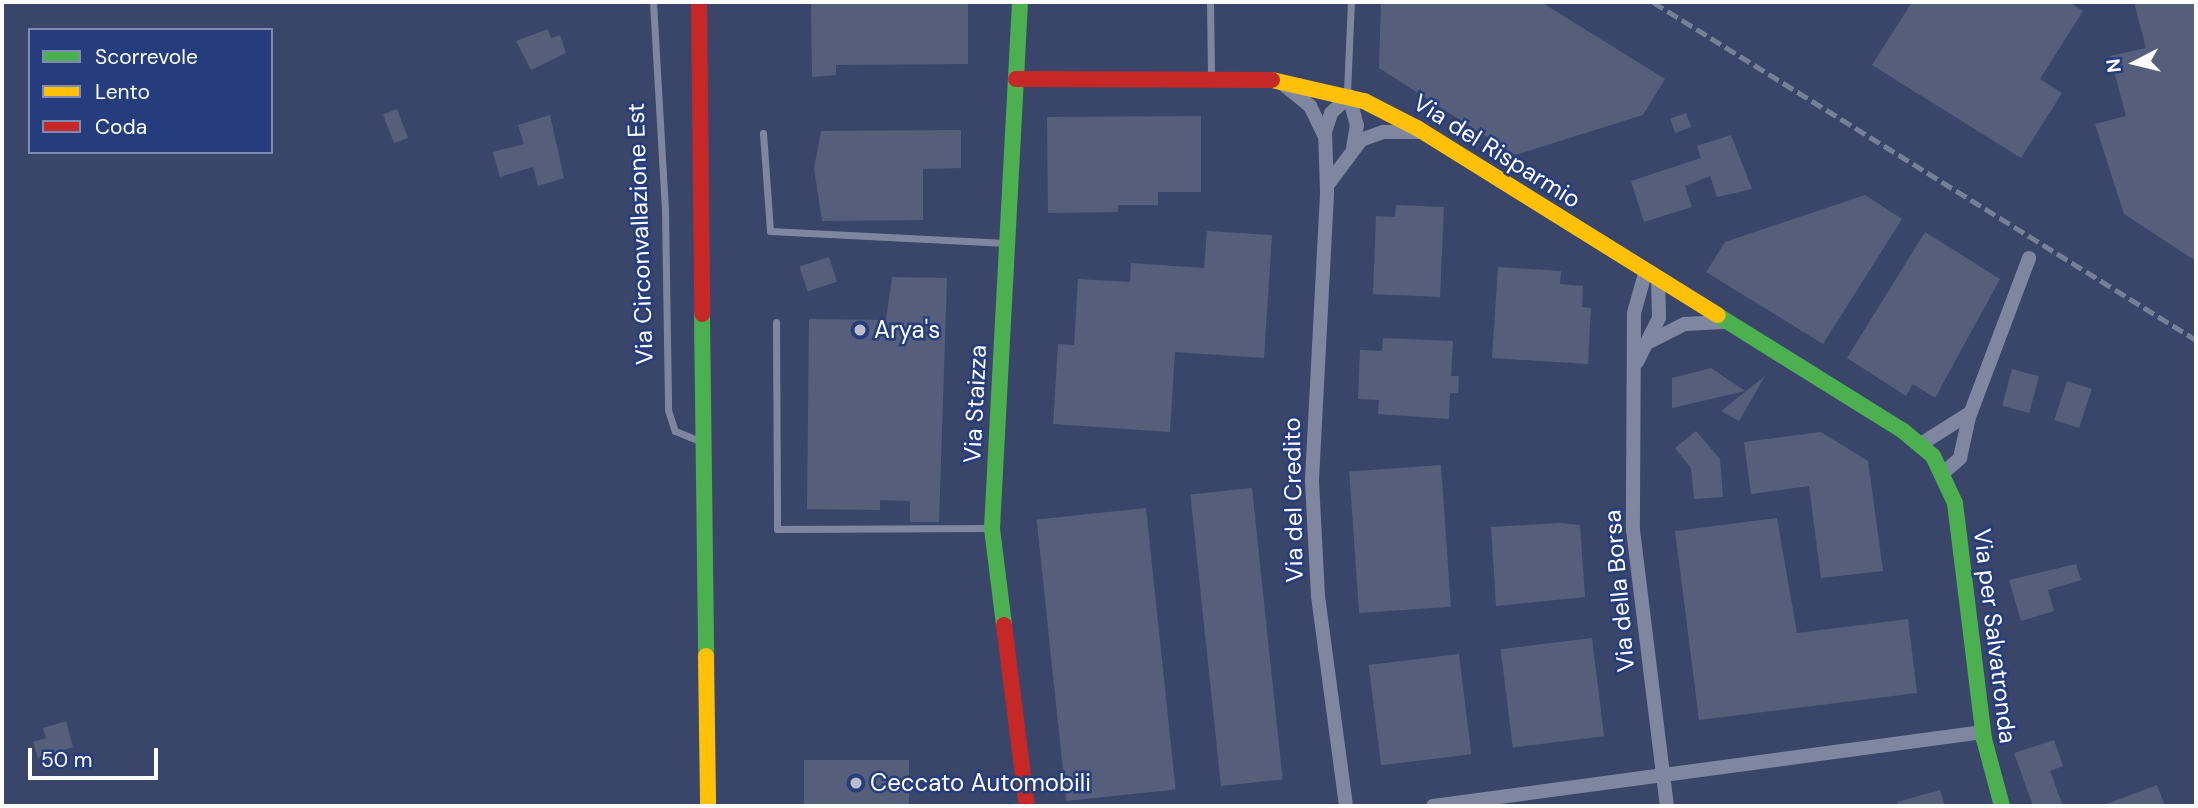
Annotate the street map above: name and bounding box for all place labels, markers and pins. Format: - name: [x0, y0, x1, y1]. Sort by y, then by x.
- place label: Arya's: [874, 316, 940, 344]
- marker: Arya's: [852, 322, 868, 338]
- place label: Ceccato Automobili: [870, 769, 1091, 797]
- marker: Ceccato Automobili: [848, 775, 864, 791]

